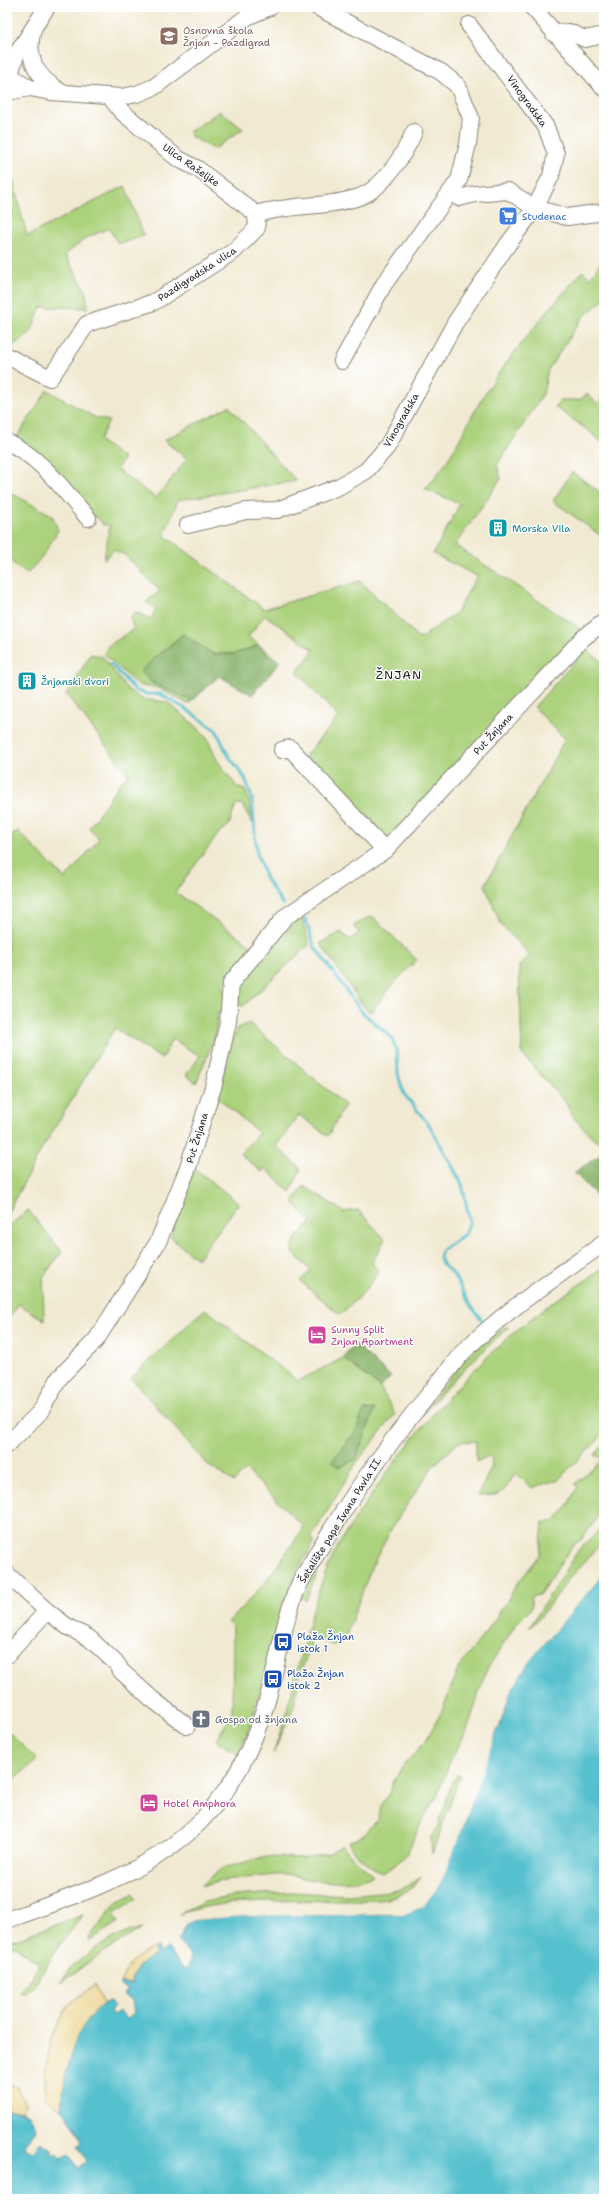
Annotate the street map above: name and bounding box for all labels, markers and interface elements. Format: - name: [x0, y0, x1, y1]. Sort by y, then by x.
- place label: Osnovna škola Žnjan - Pazdigrad: [183, 24, 271, 49]
- school or university icon: Osnovna škola Žnjan - Pazdigrad: [158, 25, 180, 47]
- street label: Vinogradska: [504, 73, 550, 130]
- street label: Ulica Rašeljke: [160, 141, 222, 190]
- supermarket icon: Studenac: [497, 205, 519, 227]
- place label: Studenac: [522, 210, 567, 223]
- street label: Pazdigradska ulica: [155, 243, 239, 304]
- street label: Vinogradska: [380, 390, 422, 449]
- building icon: Morska Vila: [487, 517, 509, 539]
- place label: Morska Vila: [512, 522, 571, 535]
- district label: ŽNJAN: [376, 667, 422, 683]
- building icon: Žnjanski dvori: [16, 670, 38, 692]
- place label: Žnjanski dvori: [41, 675, 109, 688]
- street label: Put Žnjana: [470, 710, 516, 758]
- street label: Put Žnjana: [183, 1110, 211, 1165]
- place label: Sunny Split Znjan Apartment: [331, 1323, 413, 1348]
- hotel icon: Sunny Split Znjan Apartment: [306, 1324, 328, 1346]
- street label: Šetalište pape Ivana Pavla II.: [296, 1454, 384, 1585]
- place label: Plaža Žnjan istok 1: [297, 1630, 354, 1655]
- bus stop icon: Plaža Žnjan istok 1: [272, 1631, 294, 1653]
- place label: Plaža Žnjan istok 2: [287, 1667, 344, 1692]
- bus stop icon: Plaža Žnjan istok 2: [262, 1668, 284, 1690]
- church icon: Gospa od žnjana: [190, 1708, 212, 1730]
- place label: Gospa od žnjana: [215, 1713, 298, 1726]
- hotel icon: Hotel Amphora: [138, 1792, 160, 1814]
- place label: Hotel Amphora: [163, 1797, 237, 1810]

